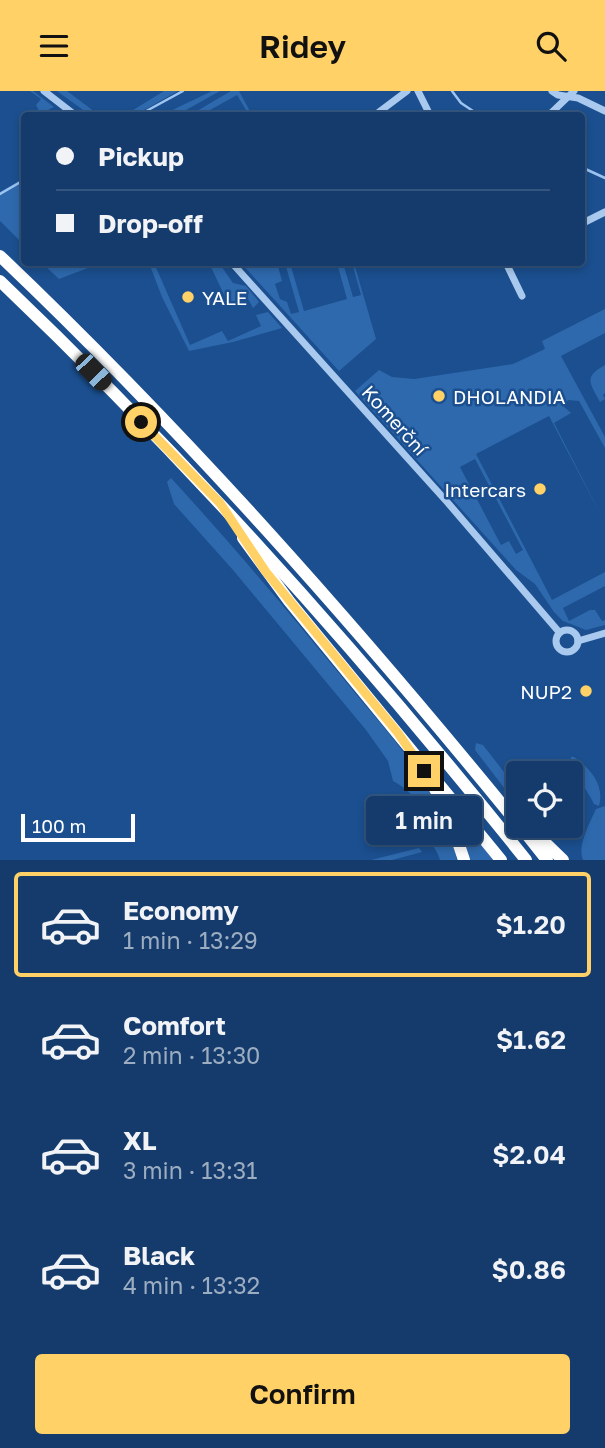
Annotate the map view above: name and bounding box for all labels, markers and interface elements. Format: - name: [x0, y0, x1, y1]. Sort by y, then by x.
- icon: menu: [35, 27, 73, 65]
- text: Ridey: [259, 27, 346, 65]
- icon: search: [532, 27, 570, 65]
- text: Pickup: [98, 141, 184, 172]
- text: Drop-off: [98, 208, 203, 239]
- place label: YALE: [202, 286, 247, 309]
- marker: YALE: [180, 289, 196, 305]
- car: [71, 350, 116, 394]
- street label: Komerční: [358, 380, 434, 461]
- place label: DHOLANDIA: [453, 385, 566, 408]
- marker: DHOLANDIA: [431, 388, 447, 404]
- route start: [125, 406, 157, 438]
- place label: Intercars: [444, 478, 526, 501]
- marker: Intercars: [532, 481, 548, 497]
- place label: NUP2: [520, 680, 572, 703]
- marker: NUP2: [578, 683, 594, 699]
- route end: [408, 755, 440, 787]
- map controls: [506, 761, 583, 838]
- button: locate: [506, 761, 583, 838]
- callout: 1 min: [366, 795, 482, 845]
- text: 1 min: [395, 806, 453, 834]
- scale bar: [21, 811, 135, 843]
- text: 100 m: [32, 814, 86, 837]
- icon: car: [39, 893, 102, 956]
- text: Economy: [123, 895, 239, 926]
- text: $1.20: [496, 909, 566, 940]
- text: 1 min · 13:29: [123, 926, 258, 954]
- icon: car: [39, 1008, 102, 1071]
- text: Comfort: [123, 1010, 226, 1041]
- text: $1.62: [496, 1024, 566, 1055]
- text: 2 min · 13:30: [123, 1041, 260, 1069]
- icon: car: [39, 1123, 102, 1186]
- text: XL: [123, 1125, 157, 1156]
- text: $2.04: [492, 1139, 566, 1170]
- text: 3 min · 13:31: [123, 1156, 257, 1184]
- icon: car: [39, 1238, 102, 1301]
- text: Black: [123, 1240, 195, 1271]
- text: $0.86: [492, 1254, 566, 1285]
- text: 4 min · 13:32: [123, 1271, 260, 1299]
- button: Confirm: [35, 1354, 570, 1434]

